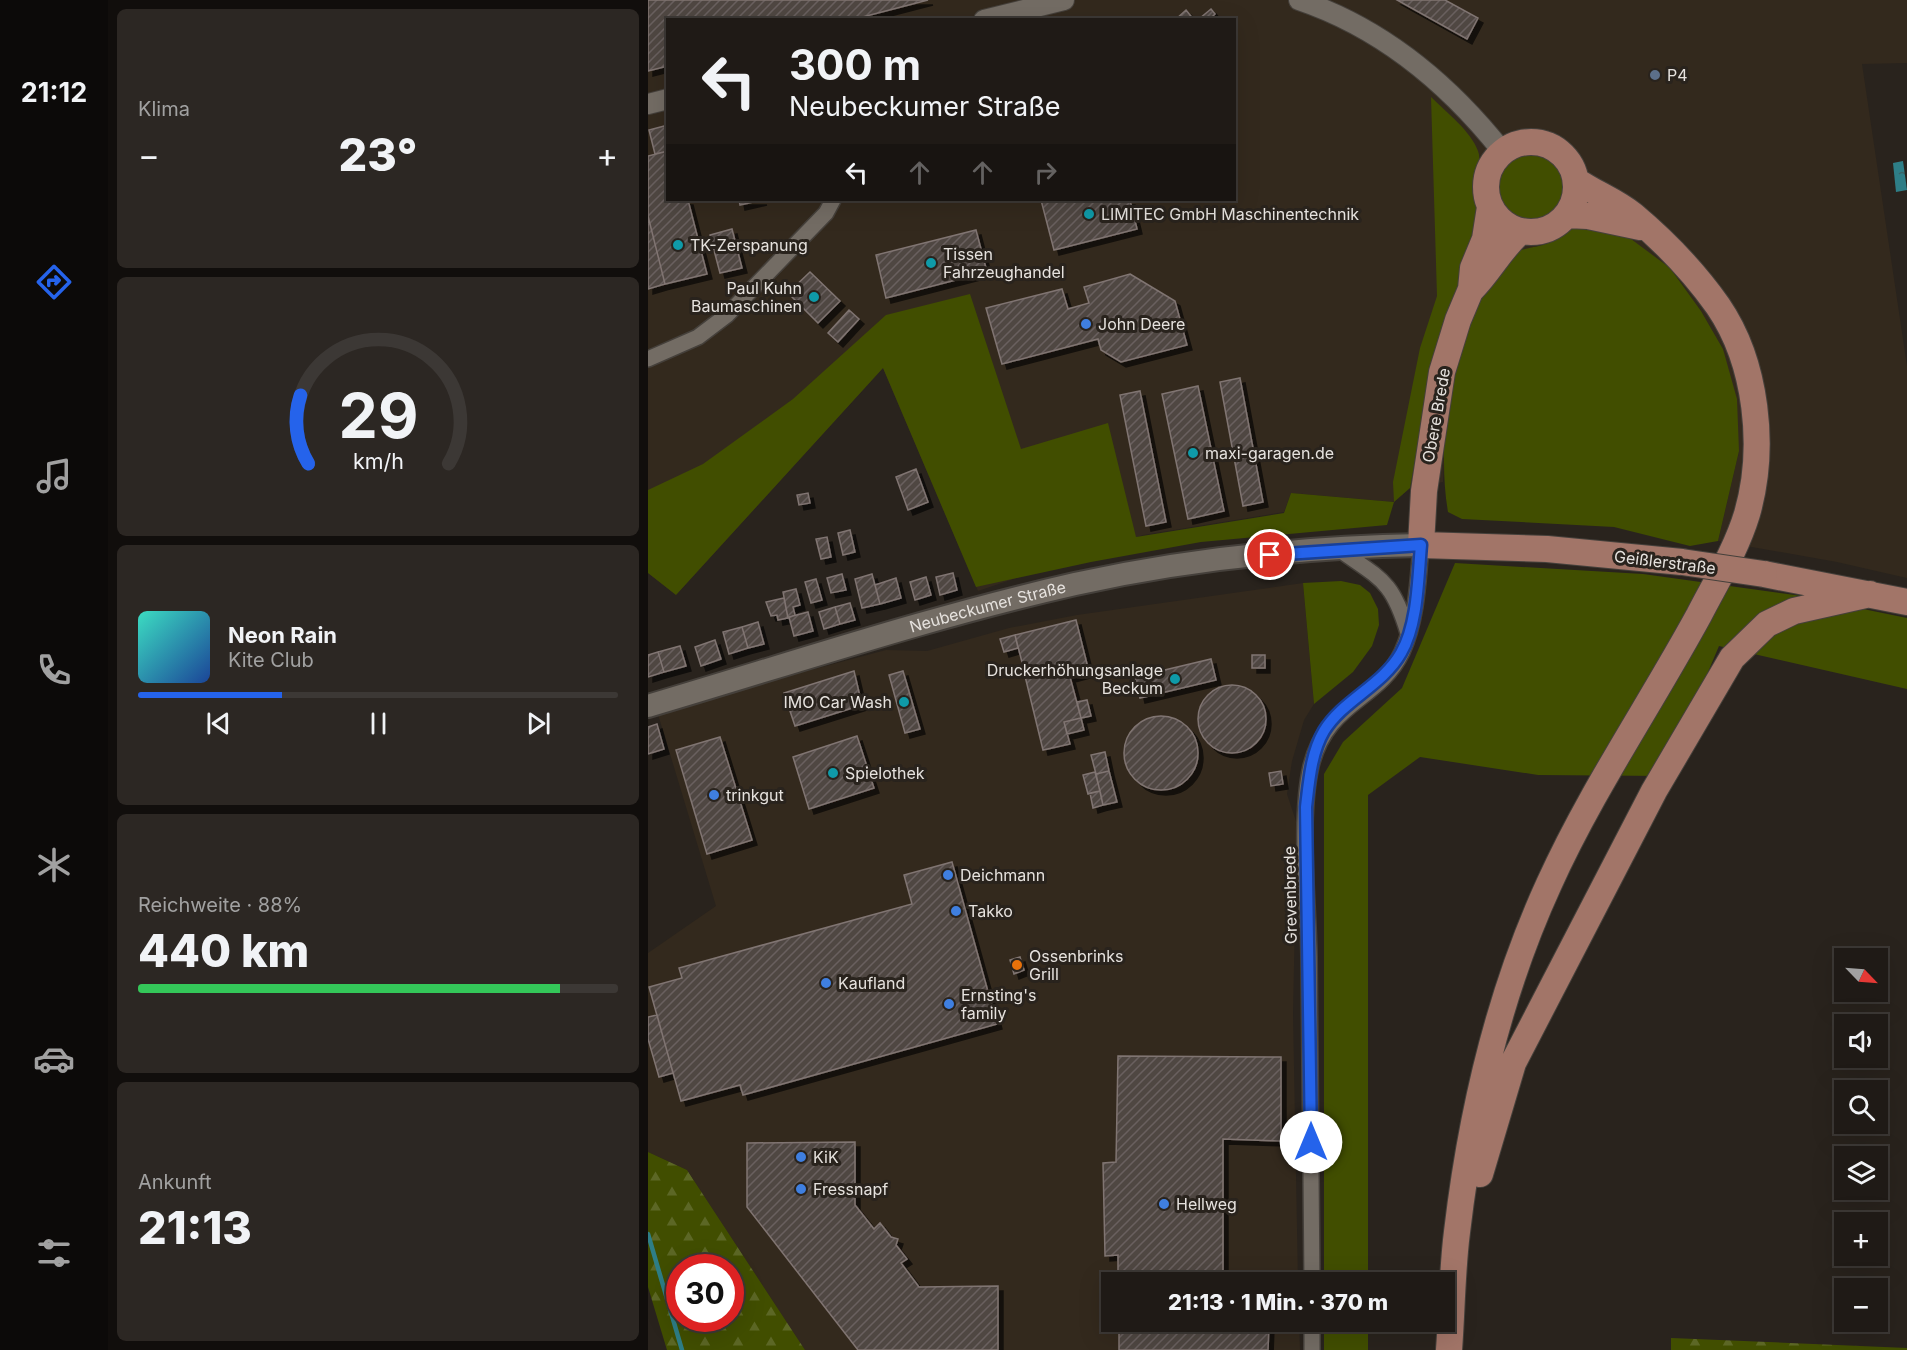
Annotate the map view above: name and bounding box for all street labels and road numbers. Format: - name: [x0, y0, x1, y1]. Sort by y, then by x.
- street label: Obere Brede: [1418, 366, 1454, 464]
- street label: Geißlerstraße: [1613, 546, 1717, 578]
- street label: Neubeckumer Straße: [907, 576, 1068, 637]
- street label: Grevenbrede: [1279, 846, 1301, 944]

